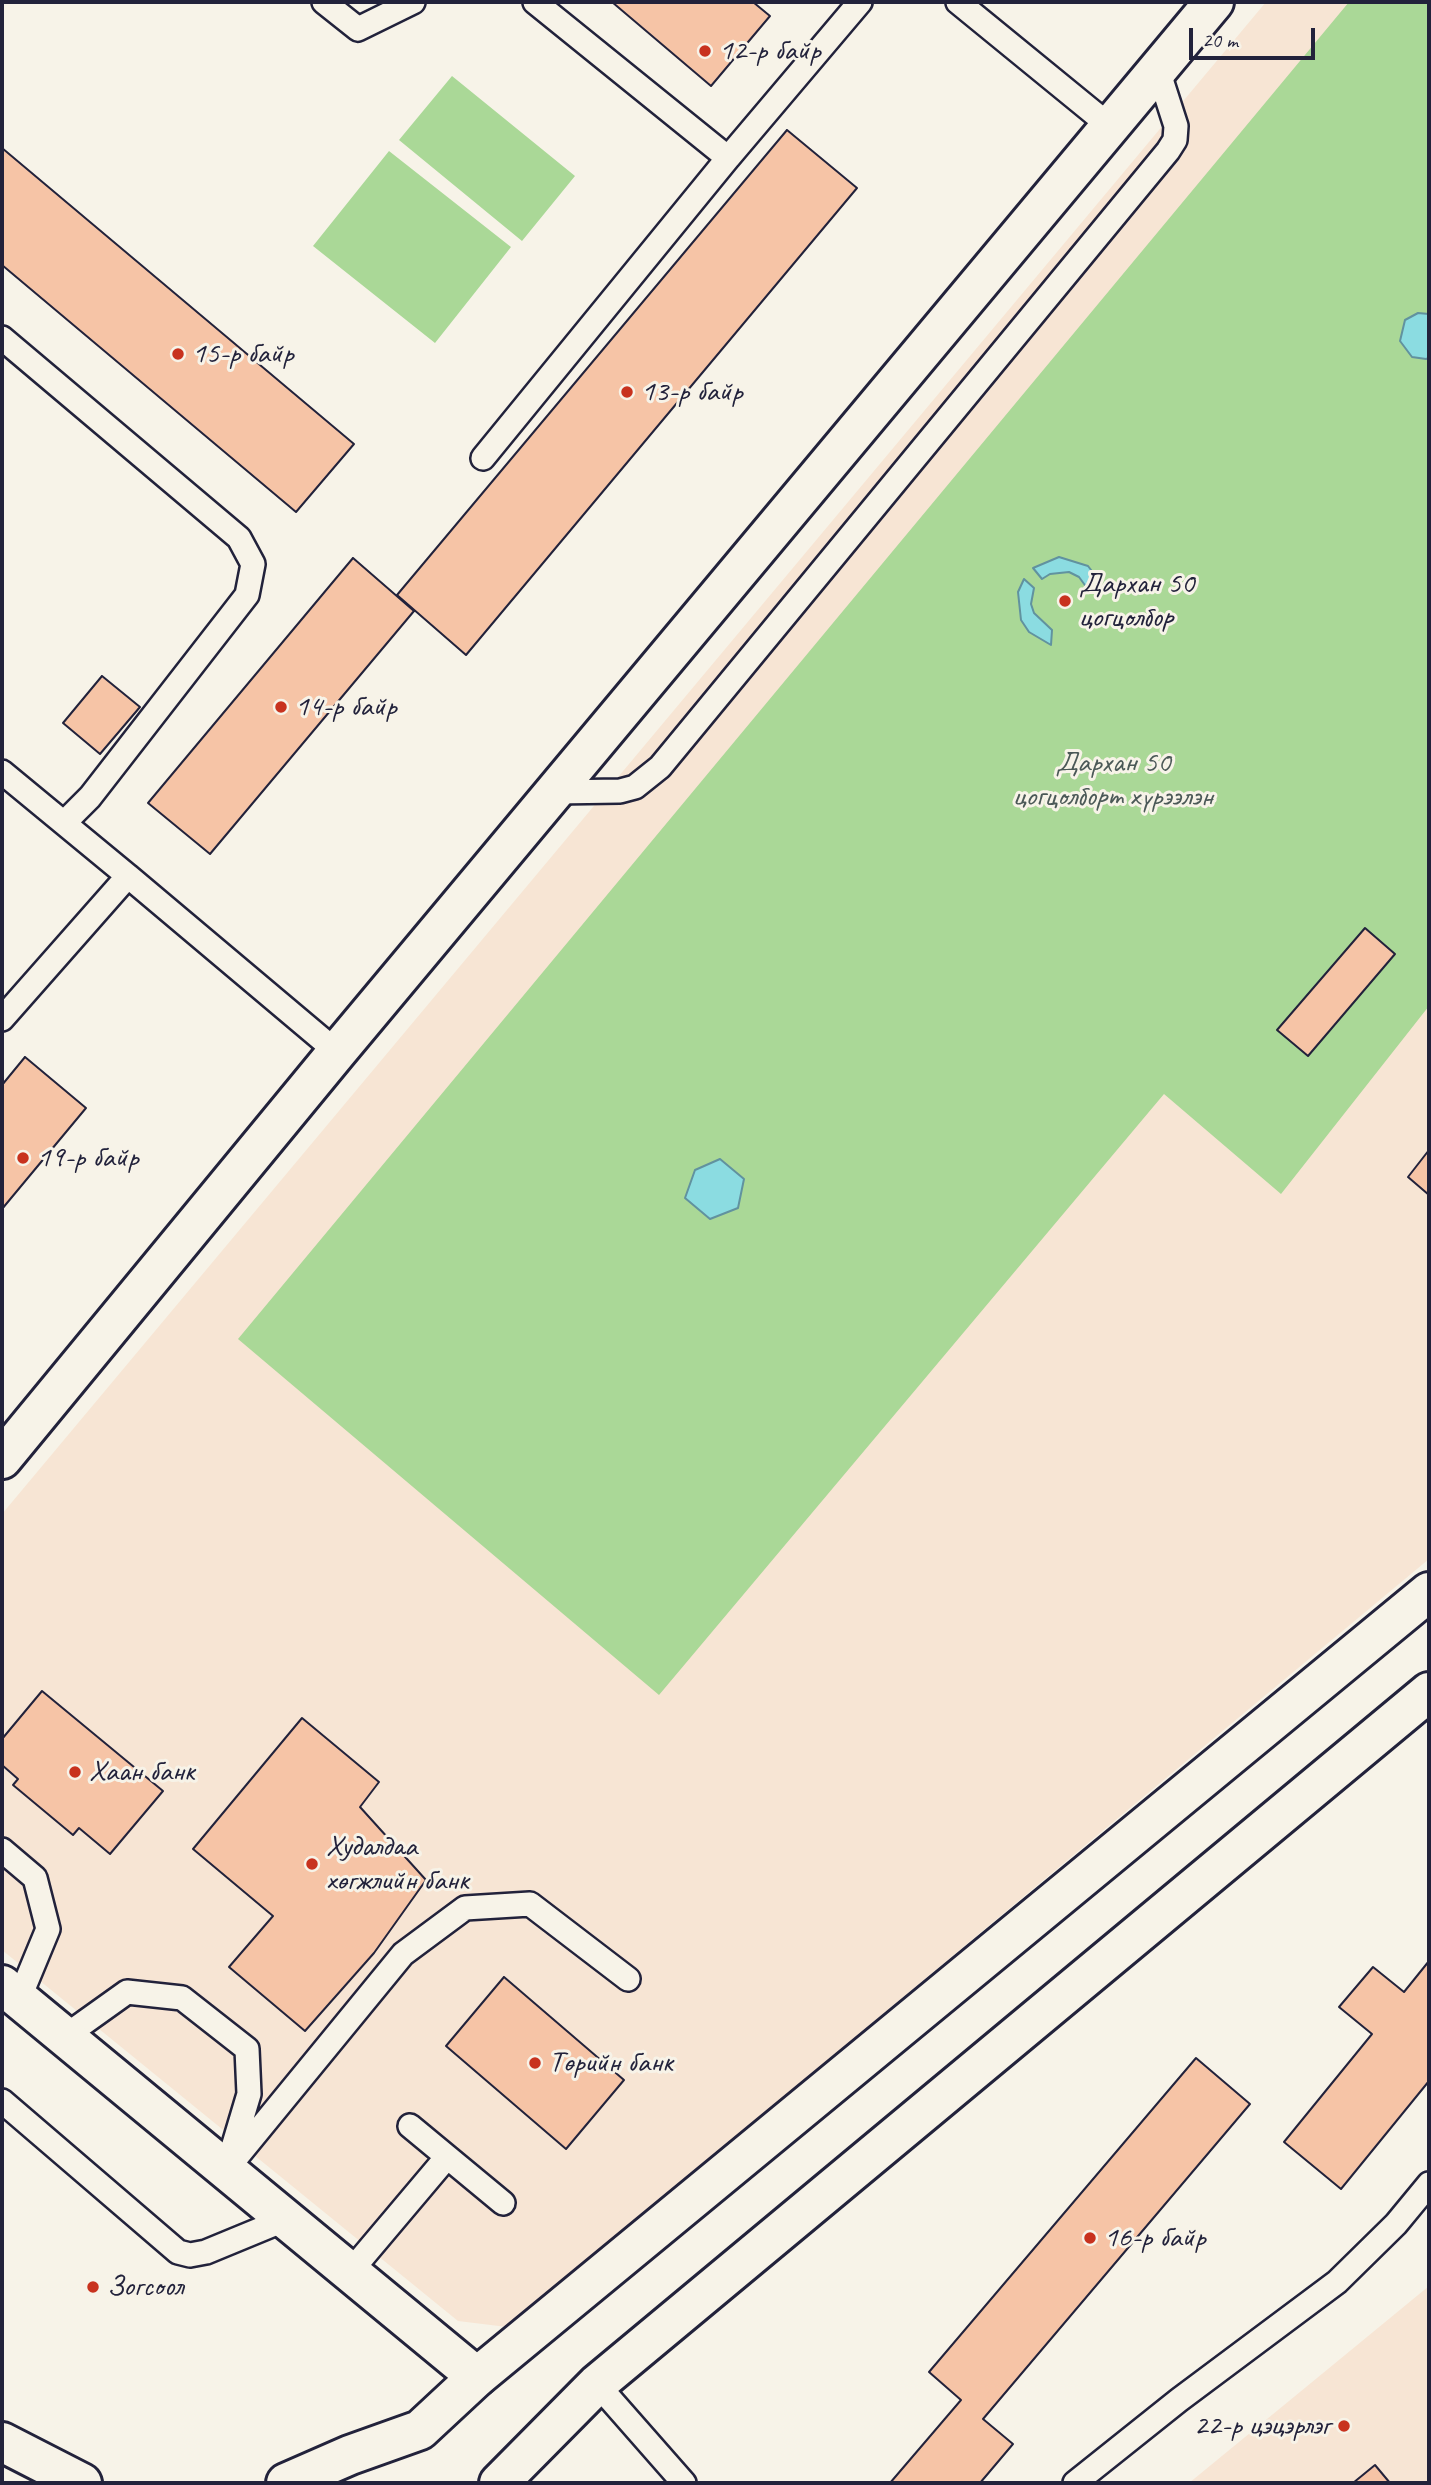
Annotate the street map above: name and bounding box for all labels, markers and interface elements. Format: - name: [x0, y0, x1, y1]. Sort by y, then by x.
- scale bar: [1193, 14, 1319, 58]
- text: 20 m: [1202, 27, 1238, 53]
- place label: 12-р байр: [719, 33, 821, 69]
- marker: 12-р байр: [697, 43, 713, 59]
- place label: 15-р байр: [192, 336, 294, 372]
- marker: 15-р байр: [170, 346, 186, 362]
- place label: 13-р байр: [641, 374, 743, 410]
- marker: 13-р байр: [619, 384, 635, 400]
- place label: Дархан 50 цогцолбор: [1079, 566, 1194, 636]
- marker: Дархан 50 цогцолбор: [1057, 593, 1073, 609]
- place label: 14-р байр: [295, 689, 397, 725]
- marker: 14-р байр: [273, 699, 289, 715]
- park label: Дархан 50 цогцолборт хүрээлэн: [1013, 745, 1213, 816]
- place label: 19-р байр: [37, 1140, 139, 1176]
- marker: 19-р байр: [15, 1150, 31, 1166]
- place label: Хаан банк: [89, 1754, 195, 1790]
- marker: Хаан банк: [67, 1764, 83, 1780]
- place label: Худалдаа хөгжлийн банк: [326, 1829, 469, 1899]
- marker: Худалдаа хөгжлийн банк: [304, 1856, 320, 1872]
- place label: Төрийн банк: [549, 2045, 673, 2081]
- marker: Төрийн банк: [527, 2055, 543, 2071]
- place label: 16-р байр: [1104, 2220, 1206, 2256]
- marker: 16-р байр: [1082, 2230, 1098, 2246]
- place label: Зогсоол: [107, 2269, 183, 2305]
- marker: Зогсоол: [85, 2279, 101, 2295]
- place label: 22-р цэцэрлэг: [1194, 2408, 1330, 2444]
- marker: 22-р цэцэрлэг: [1336, 2418, 1352, 2434]

